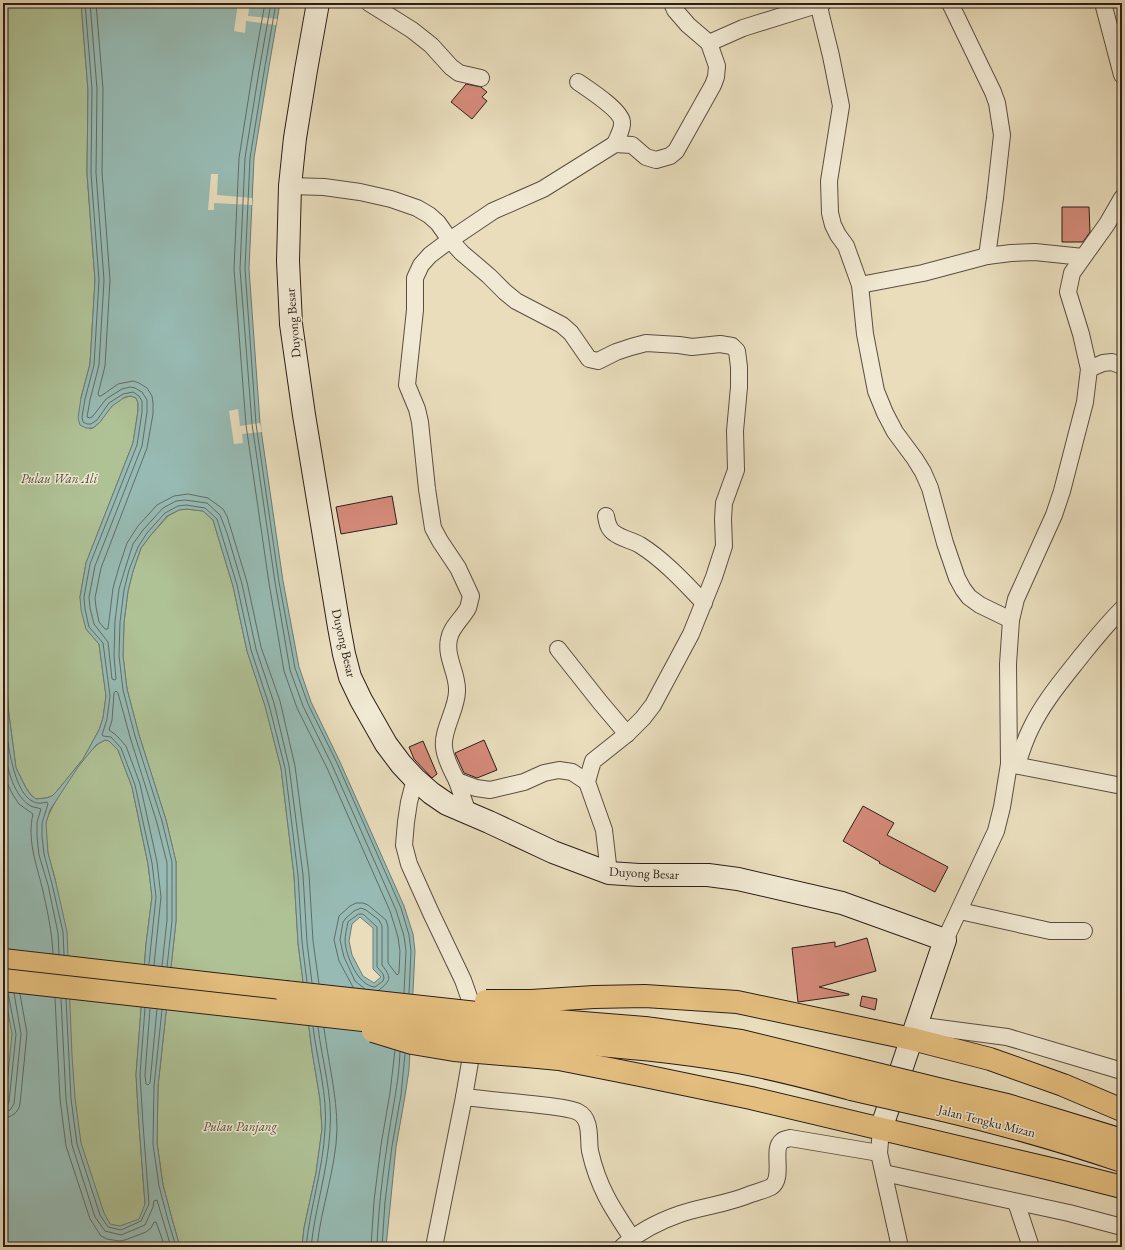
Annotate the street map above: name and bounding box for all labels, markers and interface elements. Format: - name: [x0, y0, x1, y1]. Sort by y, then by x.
- street label: Duyong Besar: [281, 287, 305, 359]
- park label: Pulau Wan Ali: [21, 470, 98, 487]
- street label: Duyong Besar: [328, 607, 360, 680]
- street label: Duyong Besar: [609, 863, 680, 883]
- street label: Jalan Tengku Mizan: [936, 1100, 1038, 1141]
- park label: Pulau Panjang: [203, 1118, 278, 1135]

